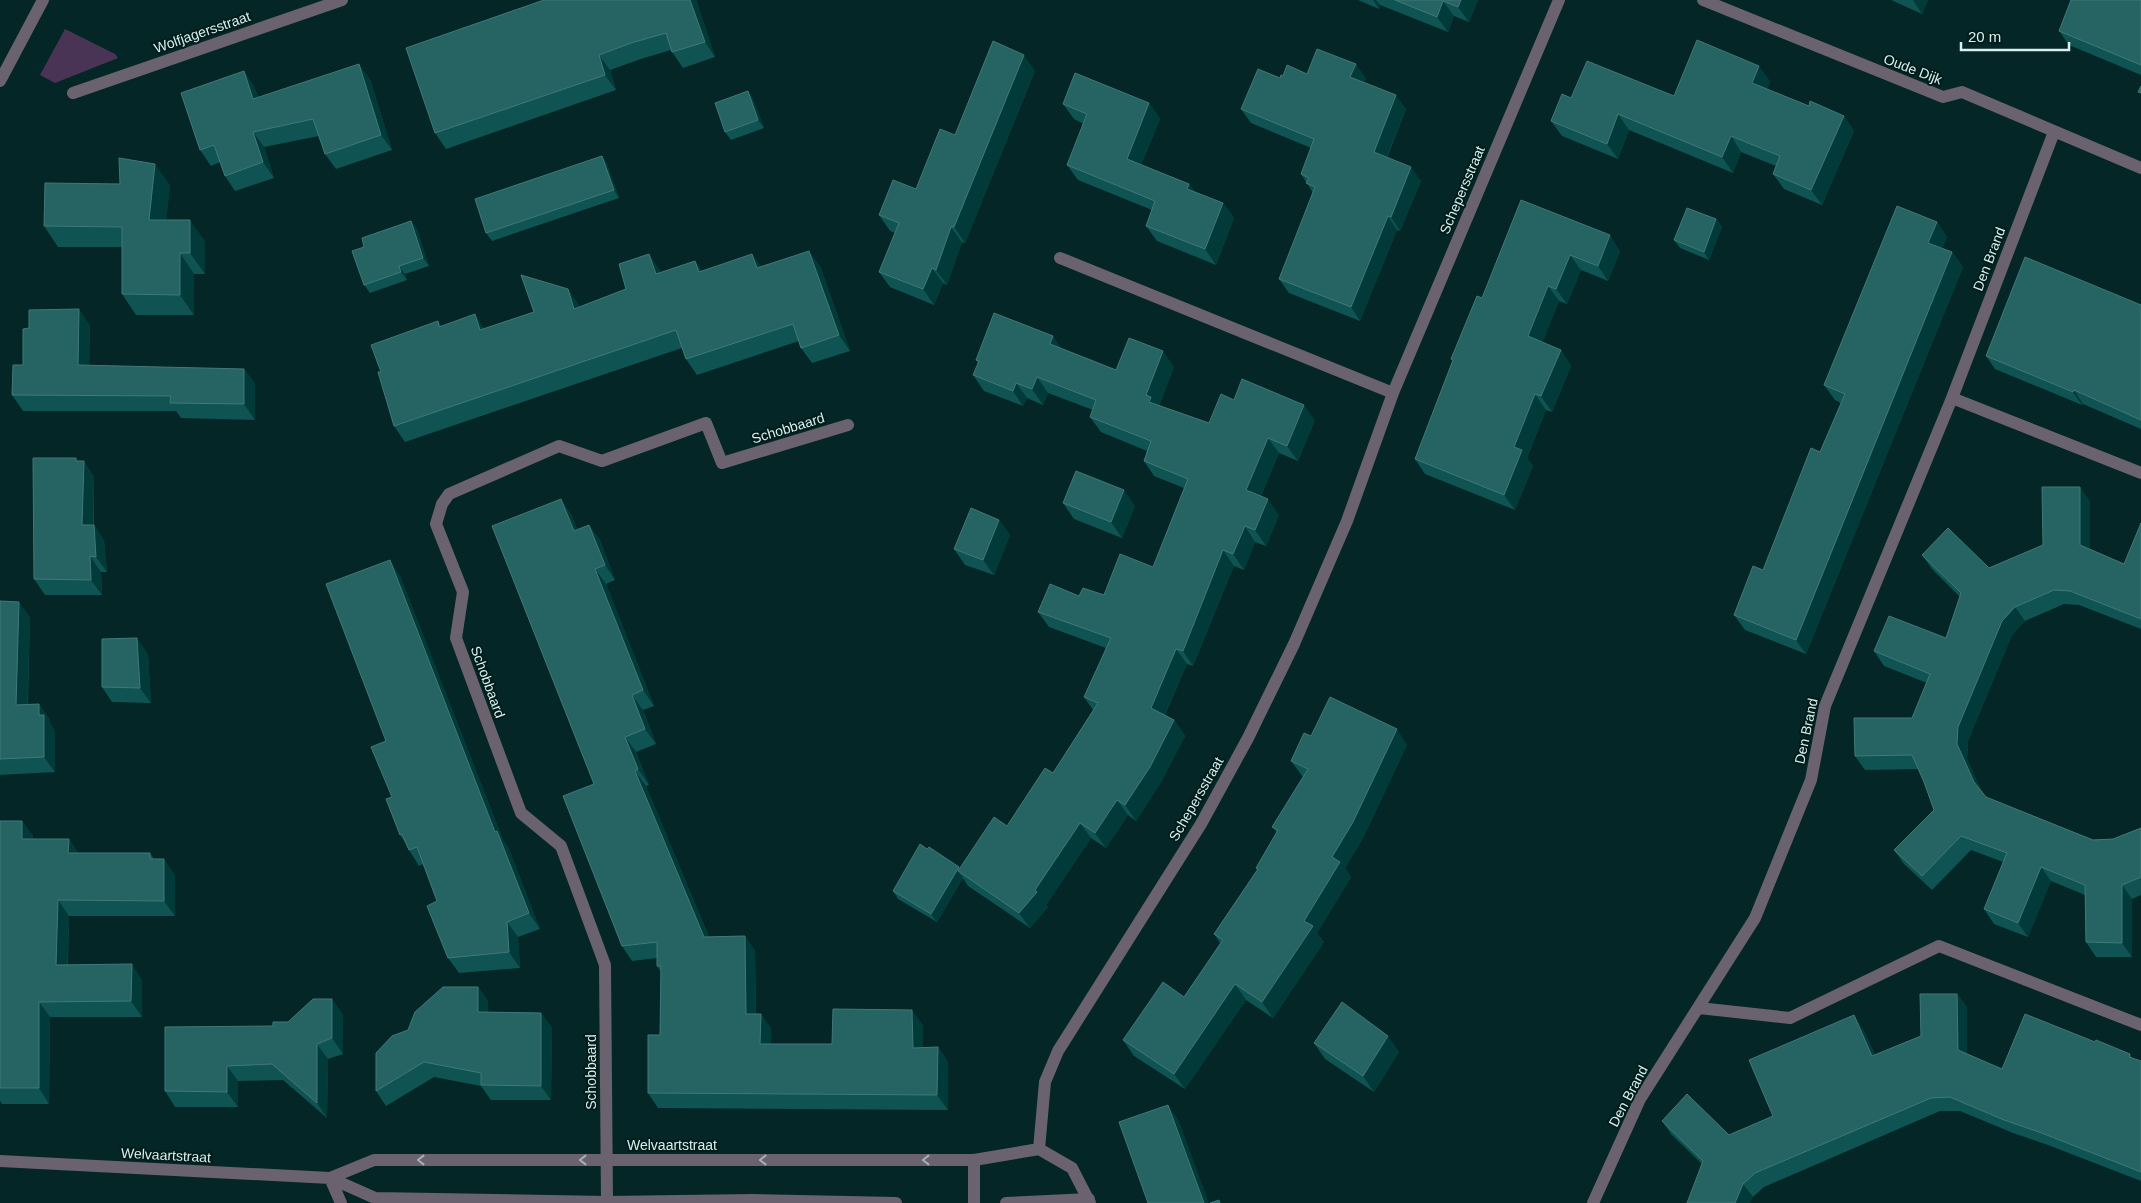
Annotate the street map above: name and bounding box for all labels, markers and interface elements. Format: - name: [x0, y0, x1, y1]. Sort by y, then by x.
- street label: Wolfjagersstraat: [152, 8, 252, 56]
- scale bar: [1961, 20, 2068, 52]
- text: 20 m: [1968, 28, 2001, 45]
- street label: Oude Dijk: [1881, 51, 1945, 88]
- street label: Schepersstraat: [1436, 143, 1488, 236]
- street label: Den Brand: [1970, 225, 2008, 293]
- street label: Schobbaard: [750, 409, 826, 447]
- street label: Schobbaard: [468, 644, 508, 720]
- street label: Den Brand: [1791, 697, 1821, 765]
- street label: Schepersstraat: [1166, 754, 1227, 844]
- street label: Schobbaard: [583, 1034, 599, 1110]
- street label: Den Brand: [1605, 1063, 1651, 1129]
- street label: Welvaartstraat: [627, 1137, 717, 1153]
- street label: Welvaartstraat: [121, 1145, 211, 1165]
- one-way arrow: [416, 1155, 424, 1165]
- one-way arrow: [579, 1155, 586, 1165]
- one-way arrow: [759, 1155, 766, 1165]
- one-way arrow: [921, 1155, 929, 1165]

